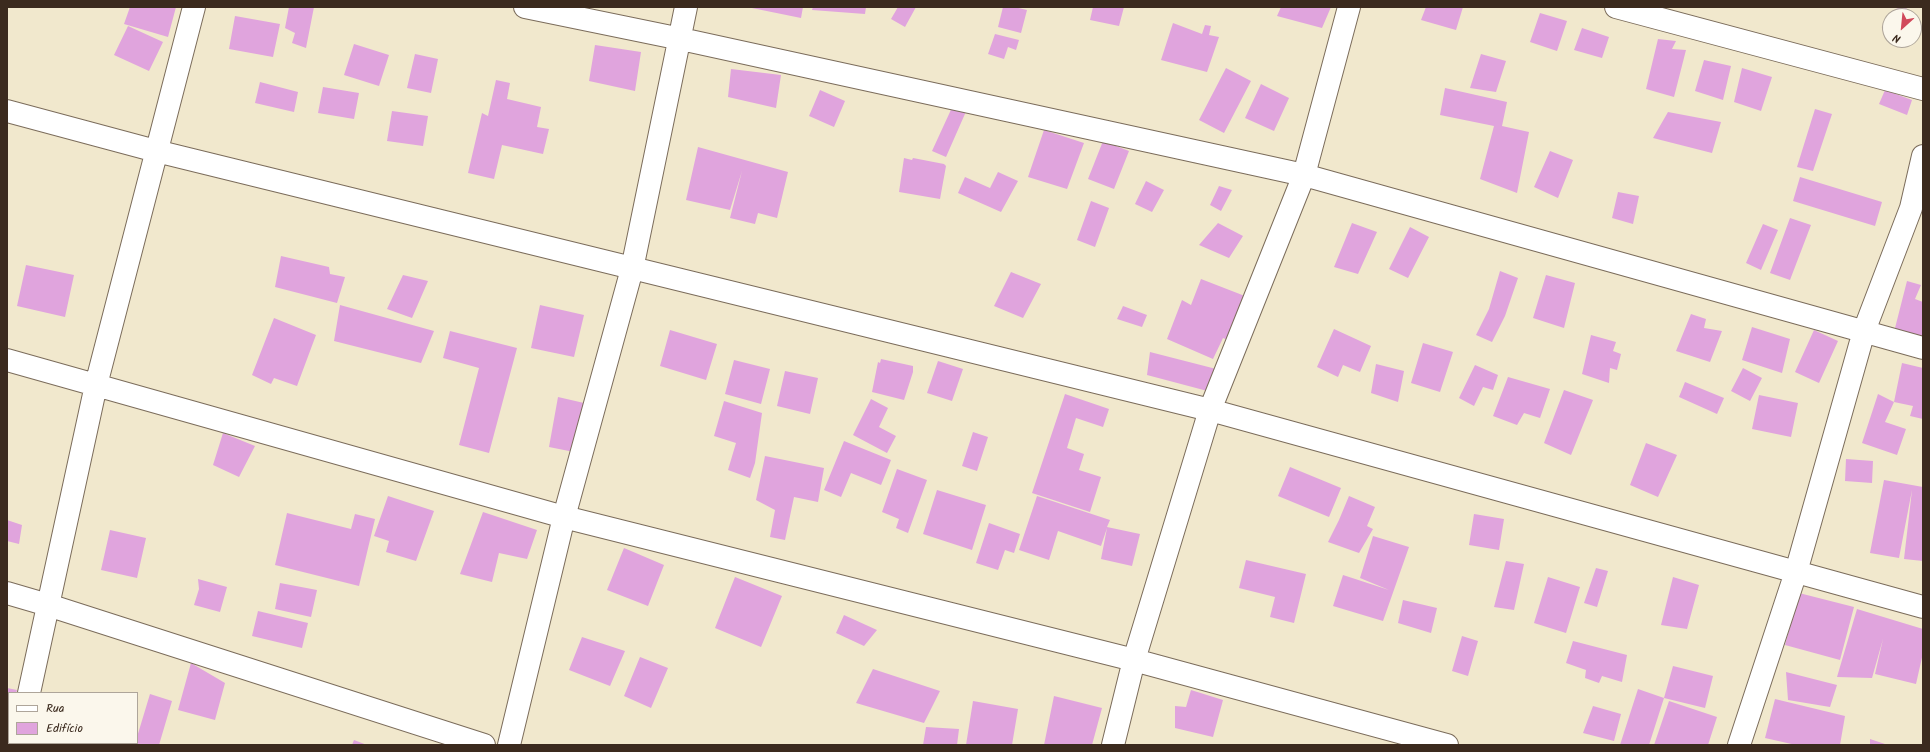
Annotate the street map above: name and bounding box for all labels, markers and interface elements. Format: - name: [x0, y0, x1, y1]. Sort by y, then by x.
- north arrow: [1882, 8, 1922, 48]
- text: N: [1890, 28, 1904, 47]
- legend: [8, 692, 138, 744]
- text: Rua: [46, 699, 64, 718]
- text: Edifício: [46, 719, 83, 738]

